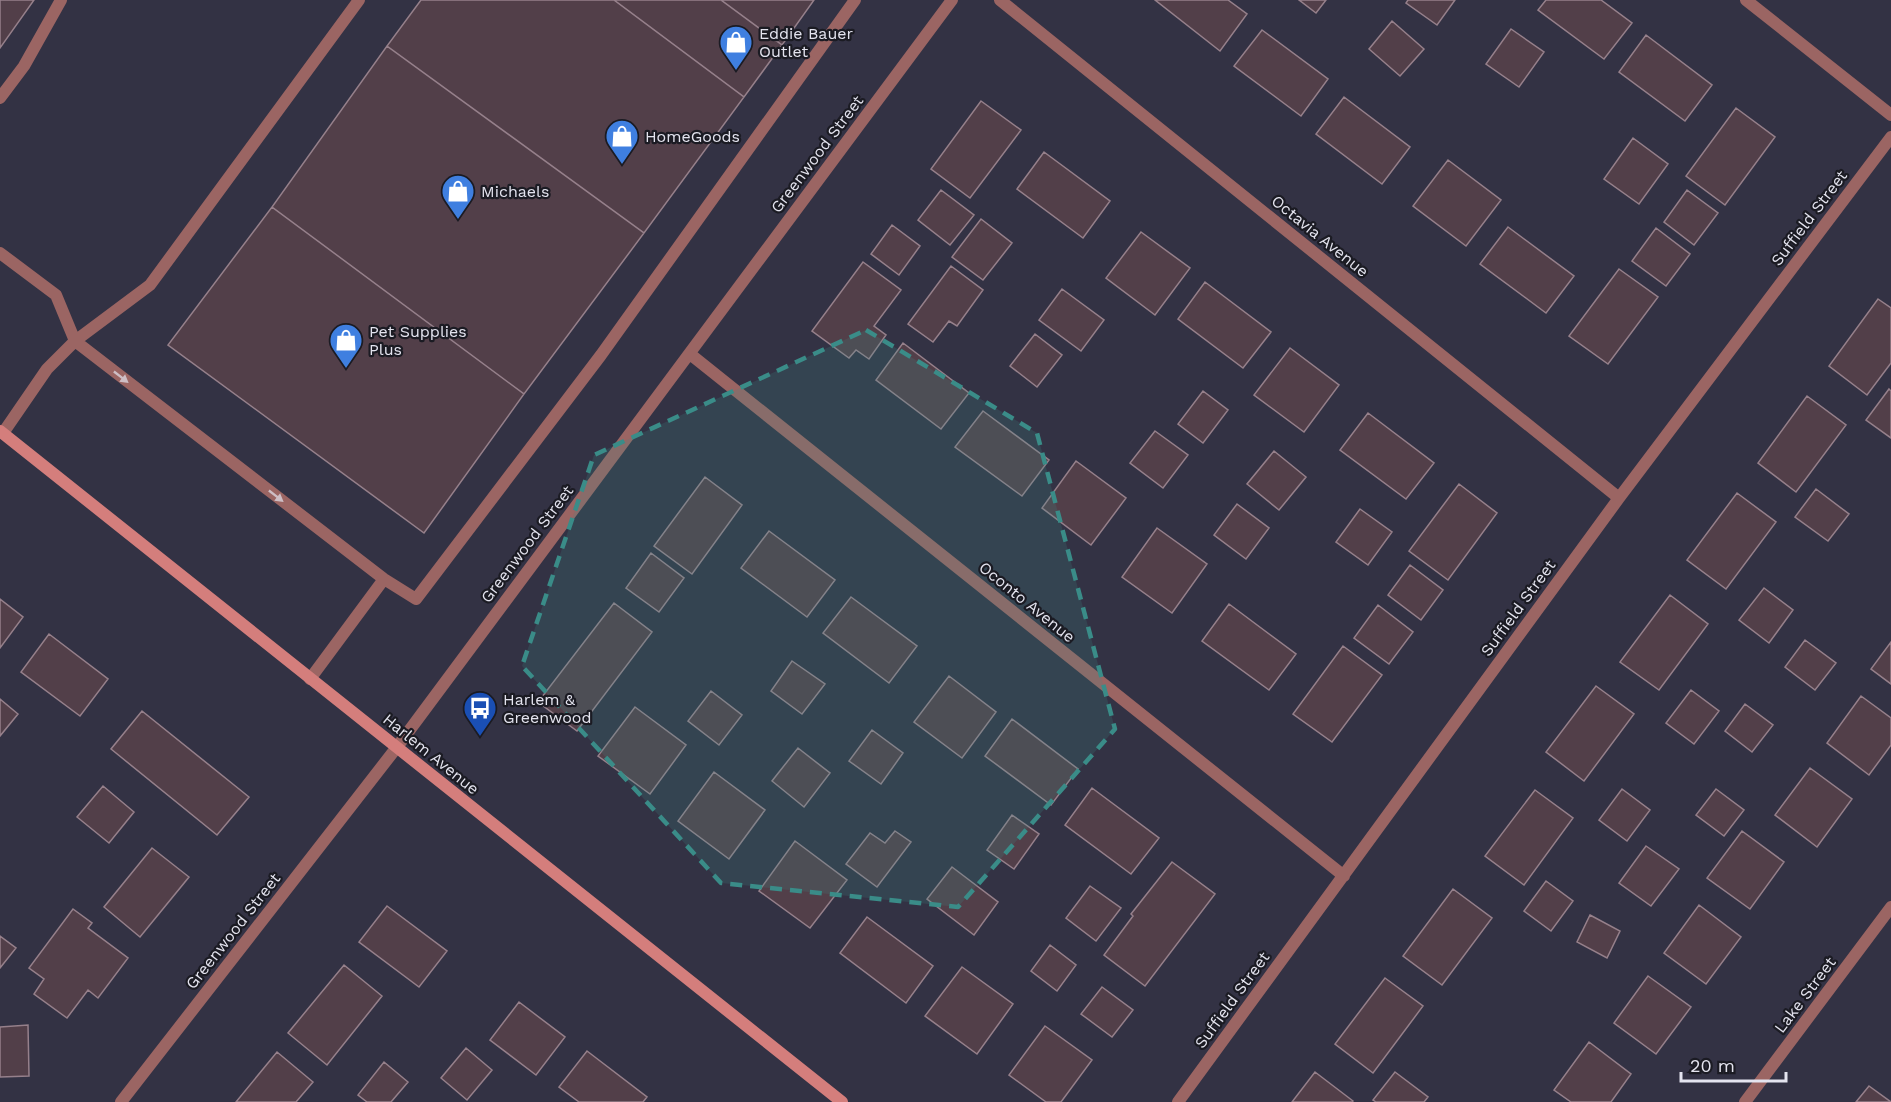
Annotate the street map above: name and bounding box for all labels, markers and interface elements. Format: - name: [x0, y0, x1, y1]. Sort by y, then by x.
- shop icon: Eddie Bauer Outlet: [718, 24, 754, 71]
- place label: Eddie Bauer Outlet: [759, 24, 854, 61]
- street label: Greenwood Street: [767, 91, 868, 216]
- shop icon: HomeGoods: [604, 118, 640, 165]
- place label: HomeGoods: [645, 127, 740, 146]
- street label: Suffield Street: [1767, 166, 1851, 270]
- shop icon: Michaels: [440, 173, 476, 220]
- place label: Michaels: [481, 182, 549, 201]
- street label: Octavia Avenue: [1268, 191, 1372, 281]
- shop icon: Pet Supplies Plus: [328, 322, 364, 369]
- place label: Pet Supplies Plus: [369, 322, 467, 359]
- one-way arrow: [113, 370, 129, 383]
- street label: Greenwood Street: [477, 481, 578, 606]
- one-way arrow: [268, 489, 283, 501]
- street label: Suffield Street: [1477, 556, 1560, 660]
- street label: Oconto Avenue: [975, 557, 1079, 647]
- bus stop icon: Harlem & Greenwood: [462, 690, 498, 737]
- place label: Harlem & Greenwood: [503, 690, 591, 727]
- street label: Harlem Avenue: [379, 709, 483, 799]
- street label: Greenwood Street: [182, 869, 284, 993]
- street label: Suffield Street: [1191, 948, 1274, 1052]
- street label: Lake Street: [1770, 953, 1840, 1037]
- scale bar: [1681, 1045, 1786, 1083]
- text: 20 m: [1690, 1055, 1735, 1076]

